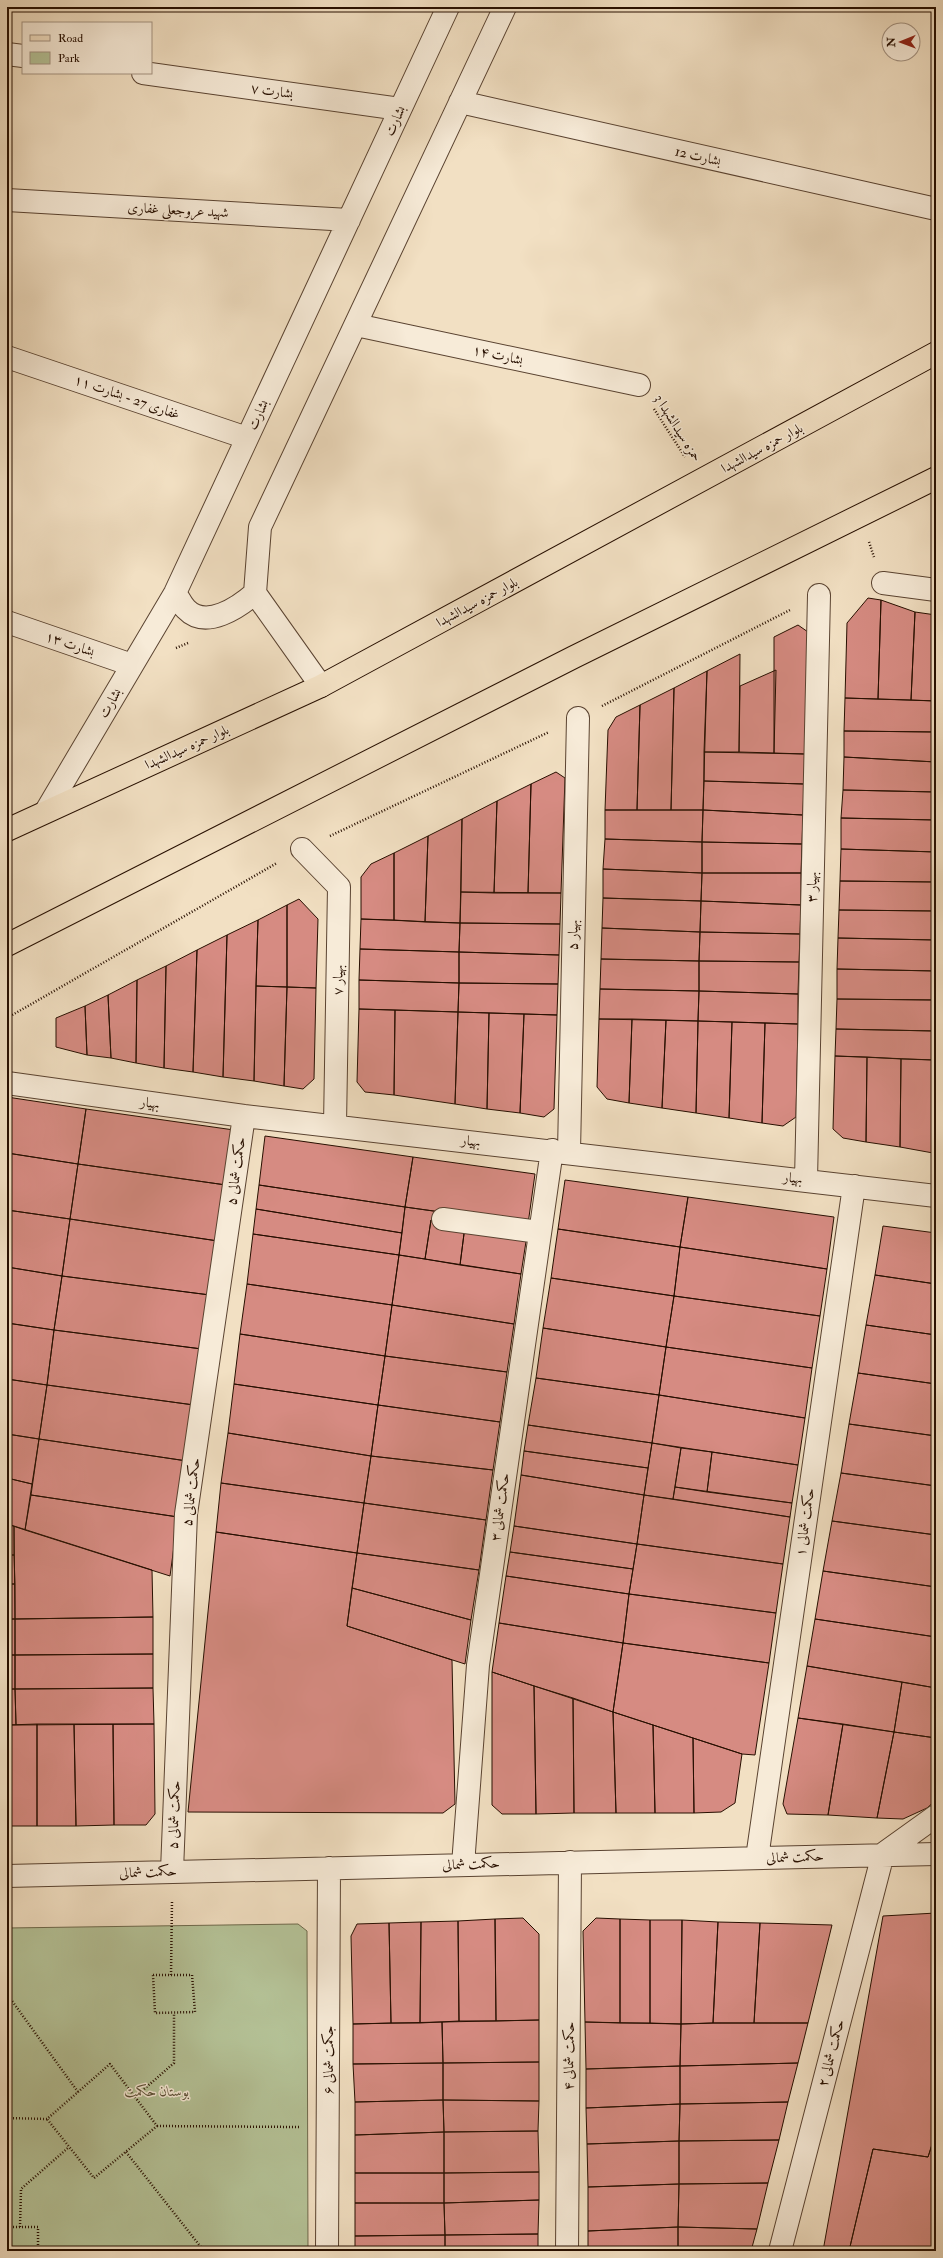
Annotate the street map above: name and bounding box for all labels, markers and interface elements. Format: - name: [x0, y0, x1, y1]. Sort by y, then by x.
- legend: [22, 22, 152, 74]
- north arrow: [881, 22, 921, 62]
- text: Road: [58, 31, 83, 46]
- text: N: [885, 36, 898, 48]
- text: Park: [58, 51, 80, 66]
- street label: بشارت ۷: [250, 80, 294, 102]
- street label: بشارت: [381, 103, 409, 139]
- street label: بشارت 12: [673, 142, 723, 170]
- street label: شهید عروجعلی غفاری: [127, 199, 229, 222]
- street label: بشارت ۱۴: [471, 341, 525, 369]
- street label: غفاری 27 - بشارت ۱۱: [72, 371, 182, 423]
- street label: حمزه سیدالشهدا 3: [650, 391, 705, 465]
- street label: بشارت: [244, 397, 272, 433]
- street label: بلوار حمزه سیدالشهدا: [718, 419, 807, 478]
- street label: بلوار حمزه سیدالشهدا: [433, 573, 522, 632]
- street label: بشارت ۱۳: [43, 628, 97, 660]
- street label: بشارت: [95, 685, 125, 721]
- street label: بلوار حمزه سیدالشهدا: [142, 721, 232, 774]
- street label: بهیار ۳: [803, 871, 822, 903]
- street label: بهیار ۵: [564, 919, 583, 951]
- street label: بهیار ۷: [329, 964, 348, 996]
- street label: بهیار: [137, 1093, 161, 1114]
- street label: بهیار: [458, 1131, 482, 1152]
- street label: حکمت شمالی ۵: [223, 1136, 249, 1206]
- street label: بهیار: [780, 1168, 804, 1189]
- street label: حکمت شمالی ۵: [178, 1457, 204, 1527]
- street label: حکمت شمالی ۳: [487, 1472, 513, 1542]
- street label: حکمت شمالی ۱: [792, 1487, 818, 1557]
- street label: حکمت شمالی ۵: [164, 1780, 184, 1850]
- street label: حکمت شمالی: [766, 1847, 824, 1867]
- street label: حکمت شمالی: [442, 1854, 500, 1874]
- street label: حکمت شمالی: [119, 1862, 177, 1882]
- street label: حکمت شمالی ۲: [814, 2018, 848, 2088]
- street label: حکمت شمالی ۴: [560, 2021, 578, 2091]
- street label: جکمت شمالی ۶: [320, 2026, 337, 2094]
- park label: بوستان حکمت: [125, 2083, 190, 2100]

